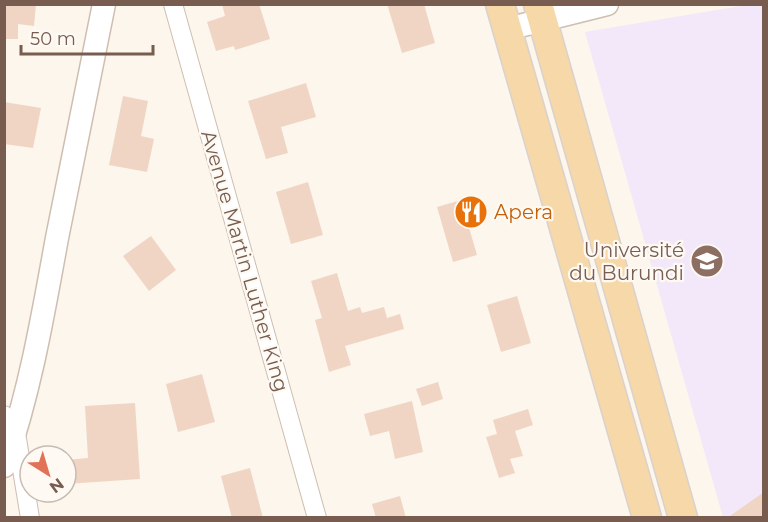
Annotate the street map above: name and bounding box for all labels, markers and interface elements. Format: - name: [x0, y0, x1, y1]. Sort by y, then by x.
- scale bar: [21, 18, 153, 56]
- text: 50 m: [30, 28, 76, 50]
- street label: Avenue Martin Luther King: [196, 127, 294, 395]
- restaurant icon: Apera: [453, 194, 489, 230]
- place label: Apera: [494, 200, 553, 224]
- place label: Université du Burundi: [569, 238, 684, 285]
- school or university icon: Université du Burundi: [689, 243, 725, 279]
- north arrow: [18, 444, 78, 504]
- text: N: [46, 474, 68, 497]

